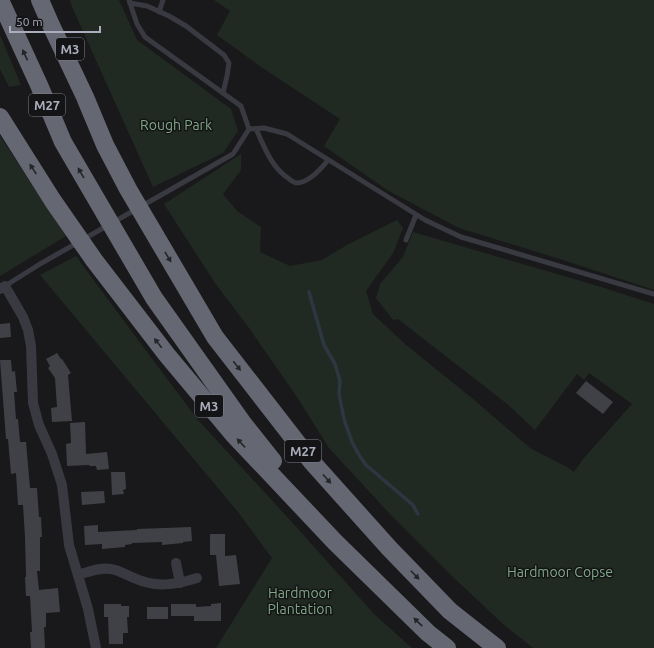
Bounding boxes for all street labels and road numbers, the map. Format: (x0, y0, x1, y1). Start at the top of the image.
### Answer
road number: M3 (56, 38, 84, 60)
road number: M27 (29, 94, 65, 116)
road number: M3 (195, 395, 223, 417)
road number: M27 (285, 440, 321, 462)

